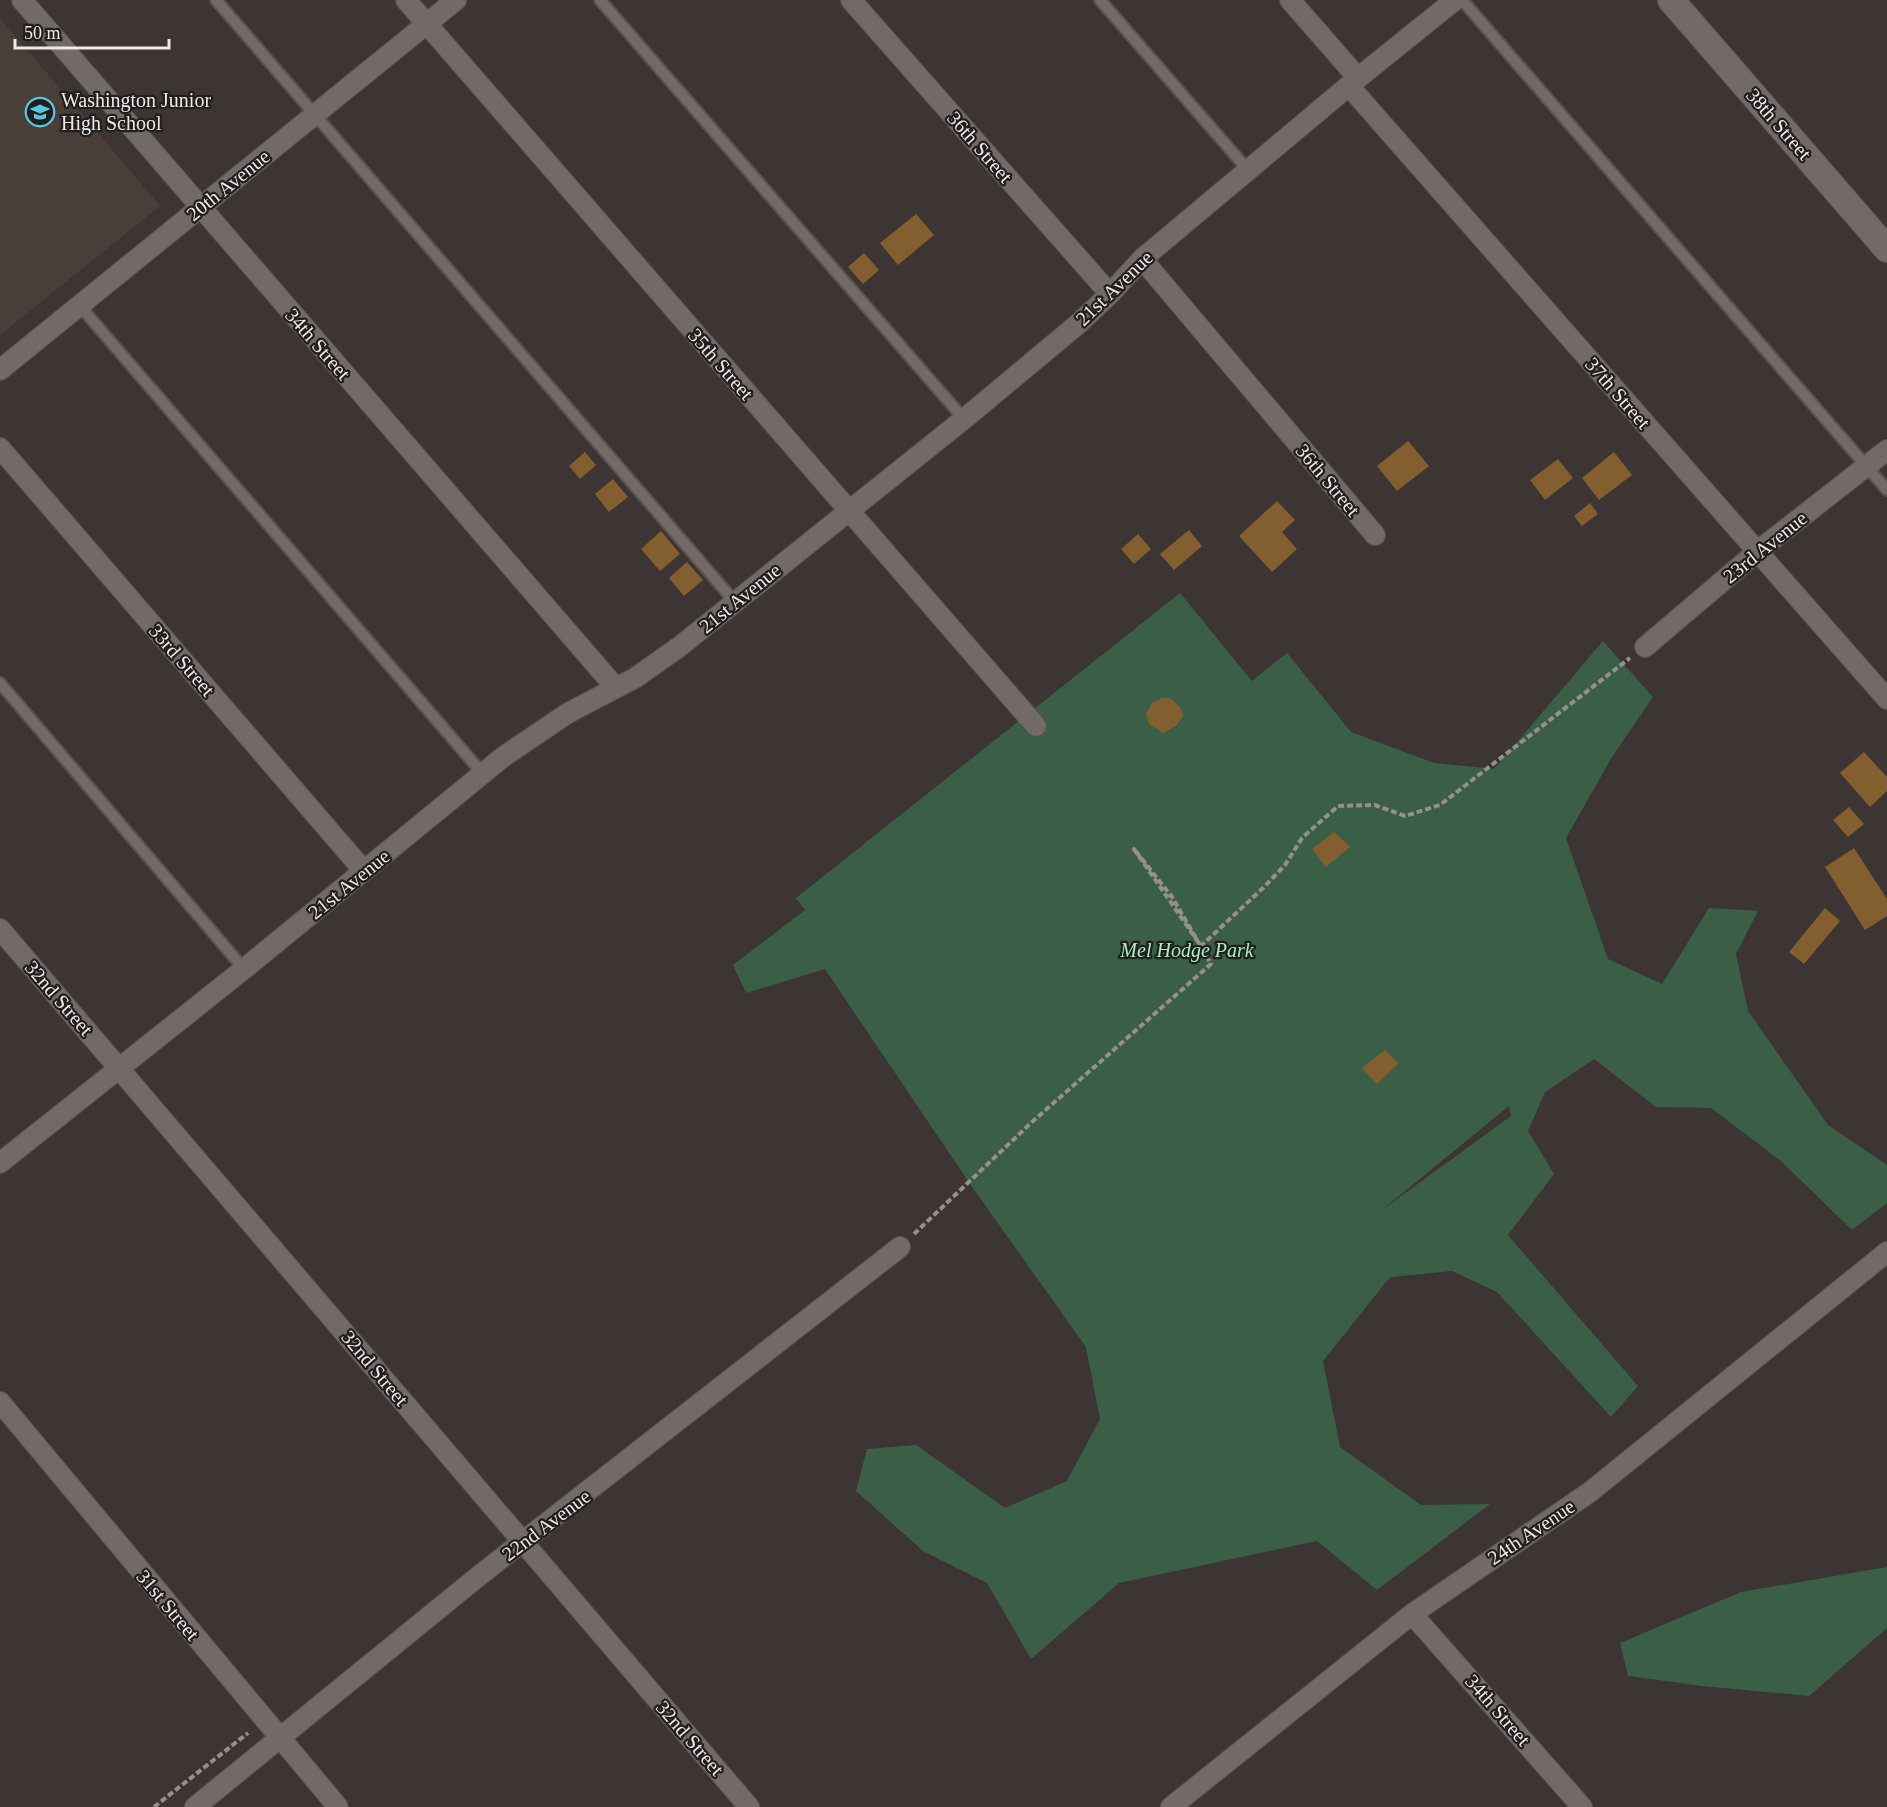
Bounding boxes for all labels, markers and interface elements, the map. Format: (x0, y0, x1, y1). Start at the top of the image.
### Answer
scale bar (15, 12, 170, 50)
text: 50 m (24, 23, 61, 43)
street label: 38th Street (1742, 84, 1816, 164)
place label: Washington Junior High School (61, 89, 211, 135)
school or university icon: Washington Junior High School (24, 96, 56, 128)
street label: 36th Street (943, 107, 1017, 187)
street label: 20th Avenue (182, 145, 274, 225)
street label: 21st Avenue (1071, 246, 1157, 330)
street label: 34th Street (281, 304, 355, 384)
street label: 35th Street (684, 324, 758, 404)
street label: 37th Street (1581, 353, 1655, 433)
street label: 36th Street (1292, 440, 1365, 521)
street label: 23rd Avenue (1719, 507, 1811, 587)
street label: 21st Avenue (695, 559, 785, 637)
street label: 33rd Street (145, 619, 220, 701)
street label: 21st Avenue (304, 845, 394, 923)
park label: Mel Hodge Park (1119, 939, 1255, 962)
street label: 32nd Street (21, 956, 98, 1040)
street label: 32nd Street (337, 1326, 413, 1411)
street label: 22nd Avenue (498, 1485, 594, 1565)
street label: 24th Avenue (1483, 1495, 1579, 1569)
street label: 31st Street (132, 1565, 204, 1645)
street label: 34th Street (1461, 1670, 1535, 1750)
street label: 32nd Street (652, 1696, 729, 1780)

